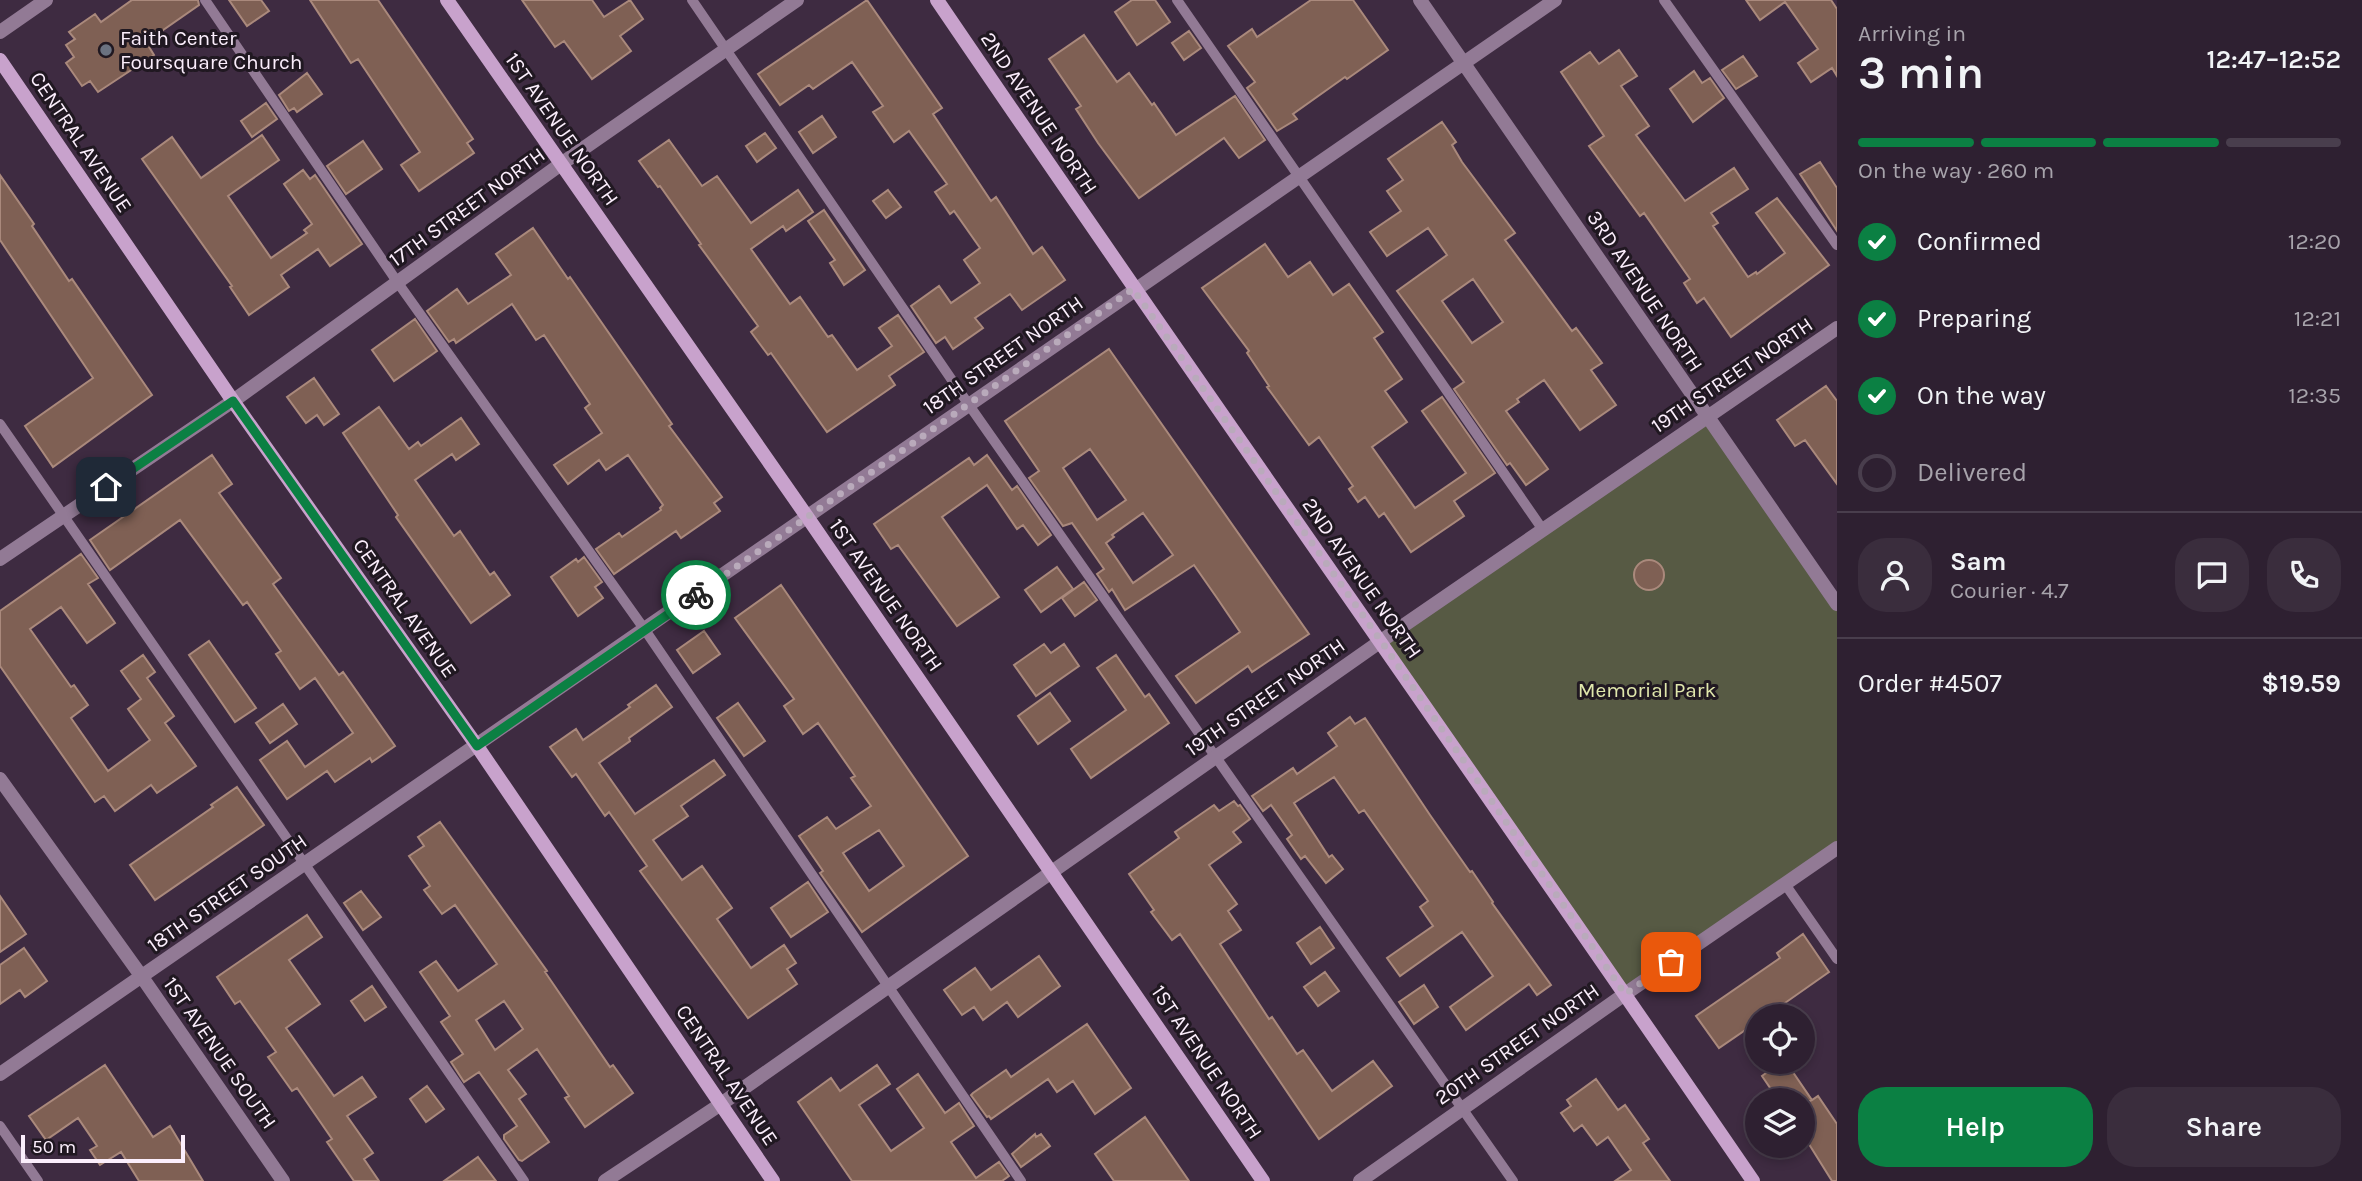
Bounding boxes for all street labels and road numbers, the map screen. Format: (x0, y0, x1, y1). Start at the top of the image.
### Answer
street label: 2ND AVENUE NORTH (976, 27, 1102, 199)
street label: 1ST AVENUE NORTH (500, 48, 624, 210)
street label: CENTRAL AVENUE (25, 67, 137, 217)
street label: 17TH STREET NORTH (384, 142, 550, 272)
street label: 3RD AVENUE NORTH (1582, 206, 1708, 376)
street label: 18TH STREET NORTH (918, 291, 1088, 419)
street label: 19TH STREET NORTH (1647, 312, 1817, 438)
street label: 2ND AVENUE NORTH (1297, 493, 1427, 663)
street label: 1ST AVENUE NORTH (824, 514, 948, 676)
street label: CENTRAL AVENUE (348, 534, 462, 682)
street label: 19TH STREET NORTH (1181, 633, 1349, 761)
street label: 18TH STREET SOUTH (143, 829, 311, 957)
street label: 1ST AVENUE SOUTH (159, 973, 281, 1133)
street label: 20TH STREET NORTH (1430, 978, 1604, 1110)
street label: 1ST AVENUE NORTH (1147, 981, 1267, 1143)
street label: CENTRAL AVENUE (671, 1000, 783, 1150)

